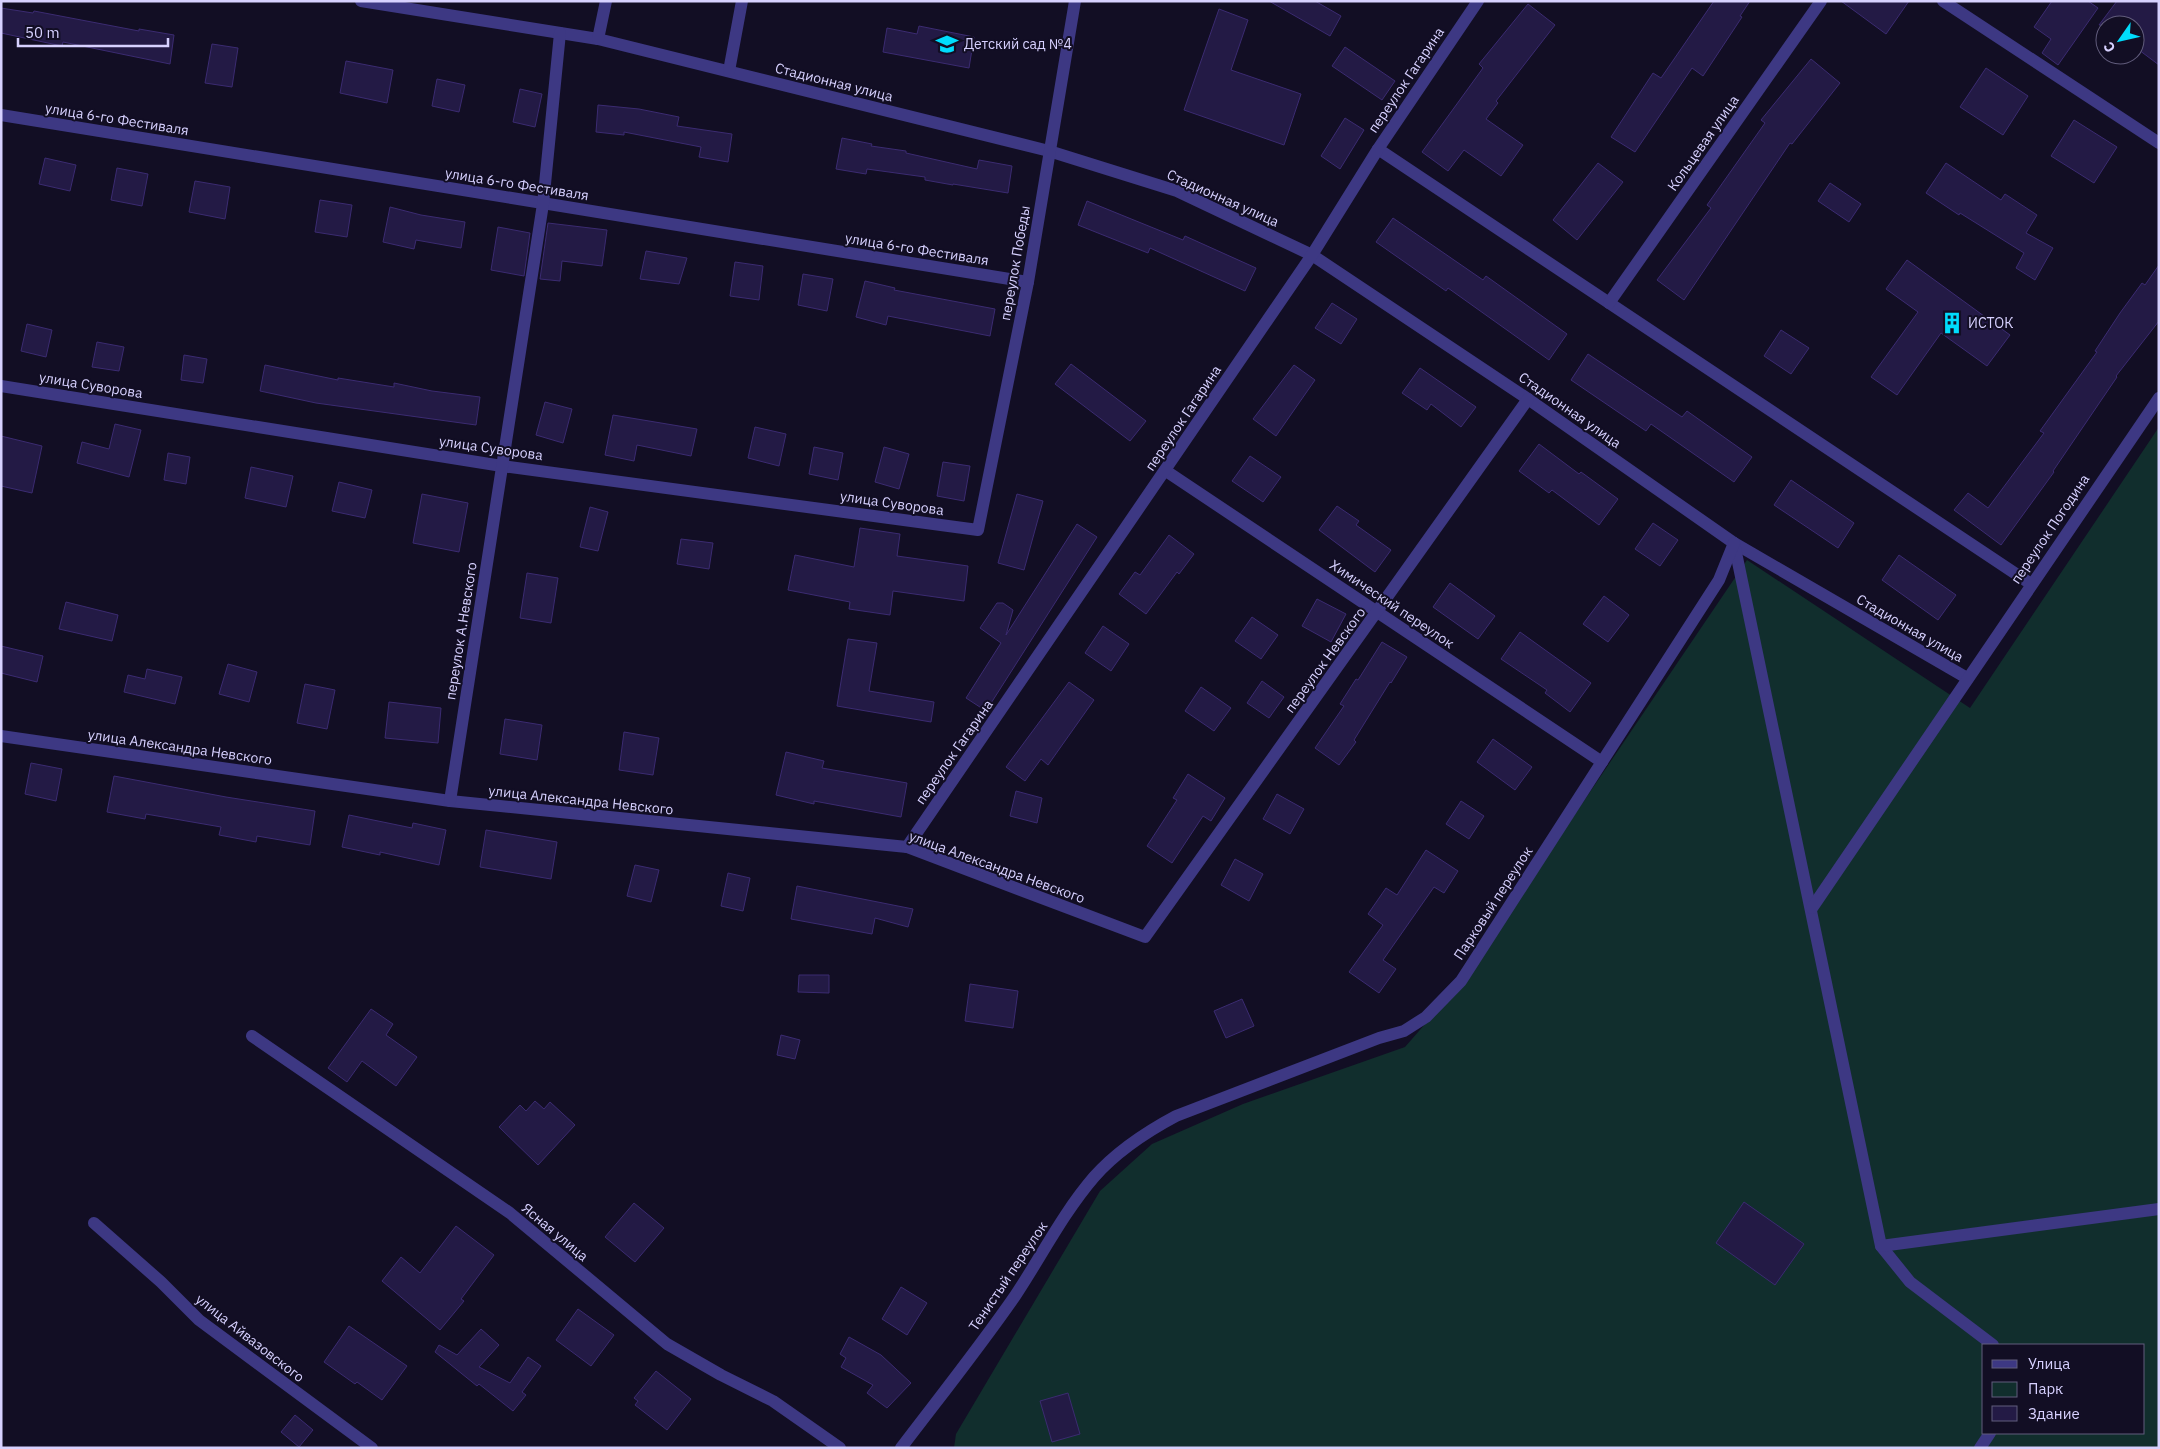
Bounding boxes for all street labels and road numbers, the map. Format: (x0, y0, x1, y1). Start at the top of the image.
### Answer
street label: переулок Гагарина (1364, 23, 1448, 136)
street label: Стадионная улица (773, 59, 895, 105)
street label: Кольцевая улица (1663, 91, 1743, 194)
street label: улица 6-го Фестиваля (44, 99, 190, 139)
street label: улица 6-го Фестиваля (444, 164, 590, 204)
street label: Стадионная улица (1164, 165, 1282, 231)
street label: переулок Победы (996, 204, 1034, 322)
street label: улица 6-го Фестиваля (844, 229, 990, 269)
street label: переулок Гагарина (1141, 361, 1225, 474)
street label: улица Суворова (38, 368, 145, 402)
street label: Стадионная улица (1515, 368, 1625, 452)
street label: улица Суворова (438, 432, 545, 464)
street label: переулок Погодина (2007, 470, 2094, 587)
street label: улица Суворова (839, 487, 946, 519)
street label: Химический переулок (1326, 556, 1458, 652)
street label: переулок А.Невского (441, 561, 481, 701)
street label: Стадионная улица (1853, 590, 1967, 666)
street label: переулок Невского (1281, 603, 1370, 716)
street label: переулок Гагарина (911, 696, 997, 808)
street label: улица Александра Невского (87, 725, 273, 769)
street label: улица Александра Невского (488, 781, 674, 819)
street label: улица Александра Невского (907, 827, 1087, 907)
street label: Парковый переулок (1450, 843, 1537, 963)
street label: Ясная улица (518, 1199, 592, 1265)
street label: Тенистый переулок (965, 1218, 1051, 1334)
street label: улица Айвазовского (192, 1290, 308, 1386)

